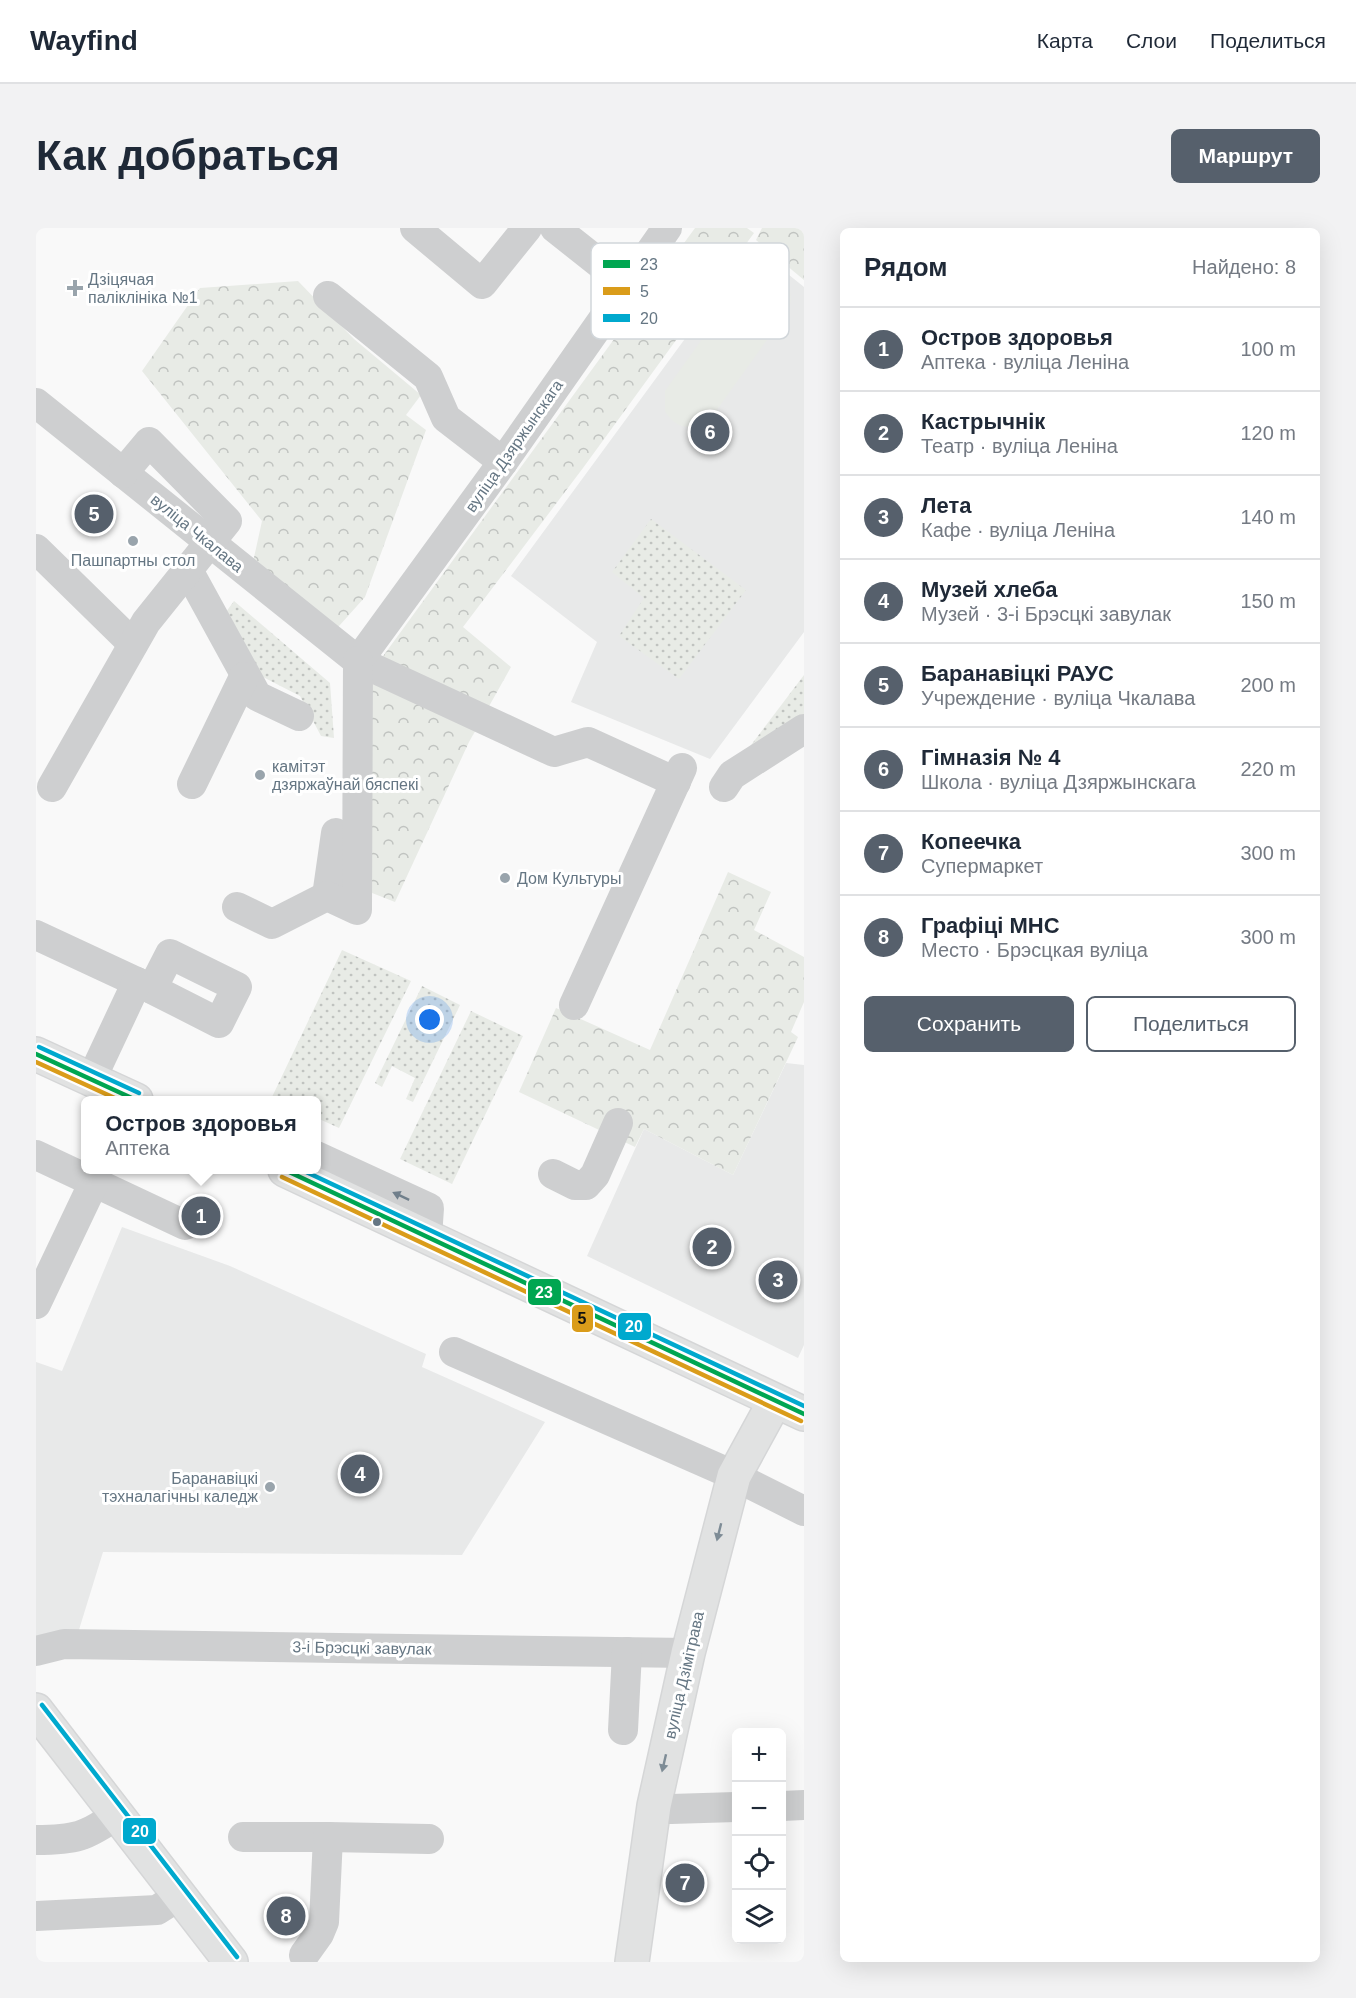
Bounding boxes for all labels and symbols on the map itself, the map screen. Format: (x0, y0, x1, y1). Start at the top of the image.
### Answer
legend (591, 243, 789, 339)
text: 23 (640, 256, 658, 273)
place label: Дзіцячая паліклініка №1 (88, 271, 198, 306)
marker: Дзіцячая паліклініка №1 (66, 279, 84, 297)
text: 5 (640, 283, 649, 300)
text: 20 (640, 310, 658, 327)
street label: вуліца Дзяржынскага (462, 377, 566, 515)
pin: 6 (690, 410, 730, 454)
street label: вуліца Чкалава (148, 491, 247, 575)
pin: 5 (74, 492, 114, 536)
marker: Пашпартны стол (126, 534, 140, 548)
place label: Пашпартны стол (71, 552, 195, 569)
place label: камітэт дзяржаўнай бяспекі (272, 758, 419, 793)
marker: камітэт дзяржаўнай бяспекі (253, 768, 267, 782)
place label: Дом Культуры (517, 870, 621, 887)
marker: Дом Культуры (498, 871, 512, 885)
your location (415, 1005, 444, 1034)
one-way arrow (393, 1191, 410, 1200)
pin: 1 (182, 1194, 220, 1238)
unlabelled marker (371, 1216, 383, 1228)
pin: 2 (692, 1224, 732, 1270)
pin: 3 (758, 1258, 798, 1302)
line badge: 23 (527, 1278, 562, 1306)
text: 23 (535, 1284, 553, 1301)
line badge: 5 (571, 1304, 594, 1333)
text: 5 (578, 1310, 587, 1327)
line badge: 20 (617, 1312, 652, 1341)
text: 20 (625, 1318, 643, 1335)
pin: 4 (340, 1452, 380, 1496)
place label: Баранавіцкі тэхналагічны каледж (102, 1470, 258, 1505)
marker: Баранавіцкі тэхналагічны каледж (263, 1480, 277, 1494)
one-way arrow (714, 1523, 724, 1541)
street label: вуліца Дзімітрава (661, 1609, 707, 1740)
street label: 3-і Брэсцкі завулак (292, 1638, 433, 1658)
one-way arrow (659, 1753, 668, 1772)
line badge: 20 (122, 1817, 157, 1845)
text: 20 (131, 1823, 149, 1840)
pin: 7 (666, 1860, 704, 1906)
pin: 8 (266, 1894, 306, 1938)

